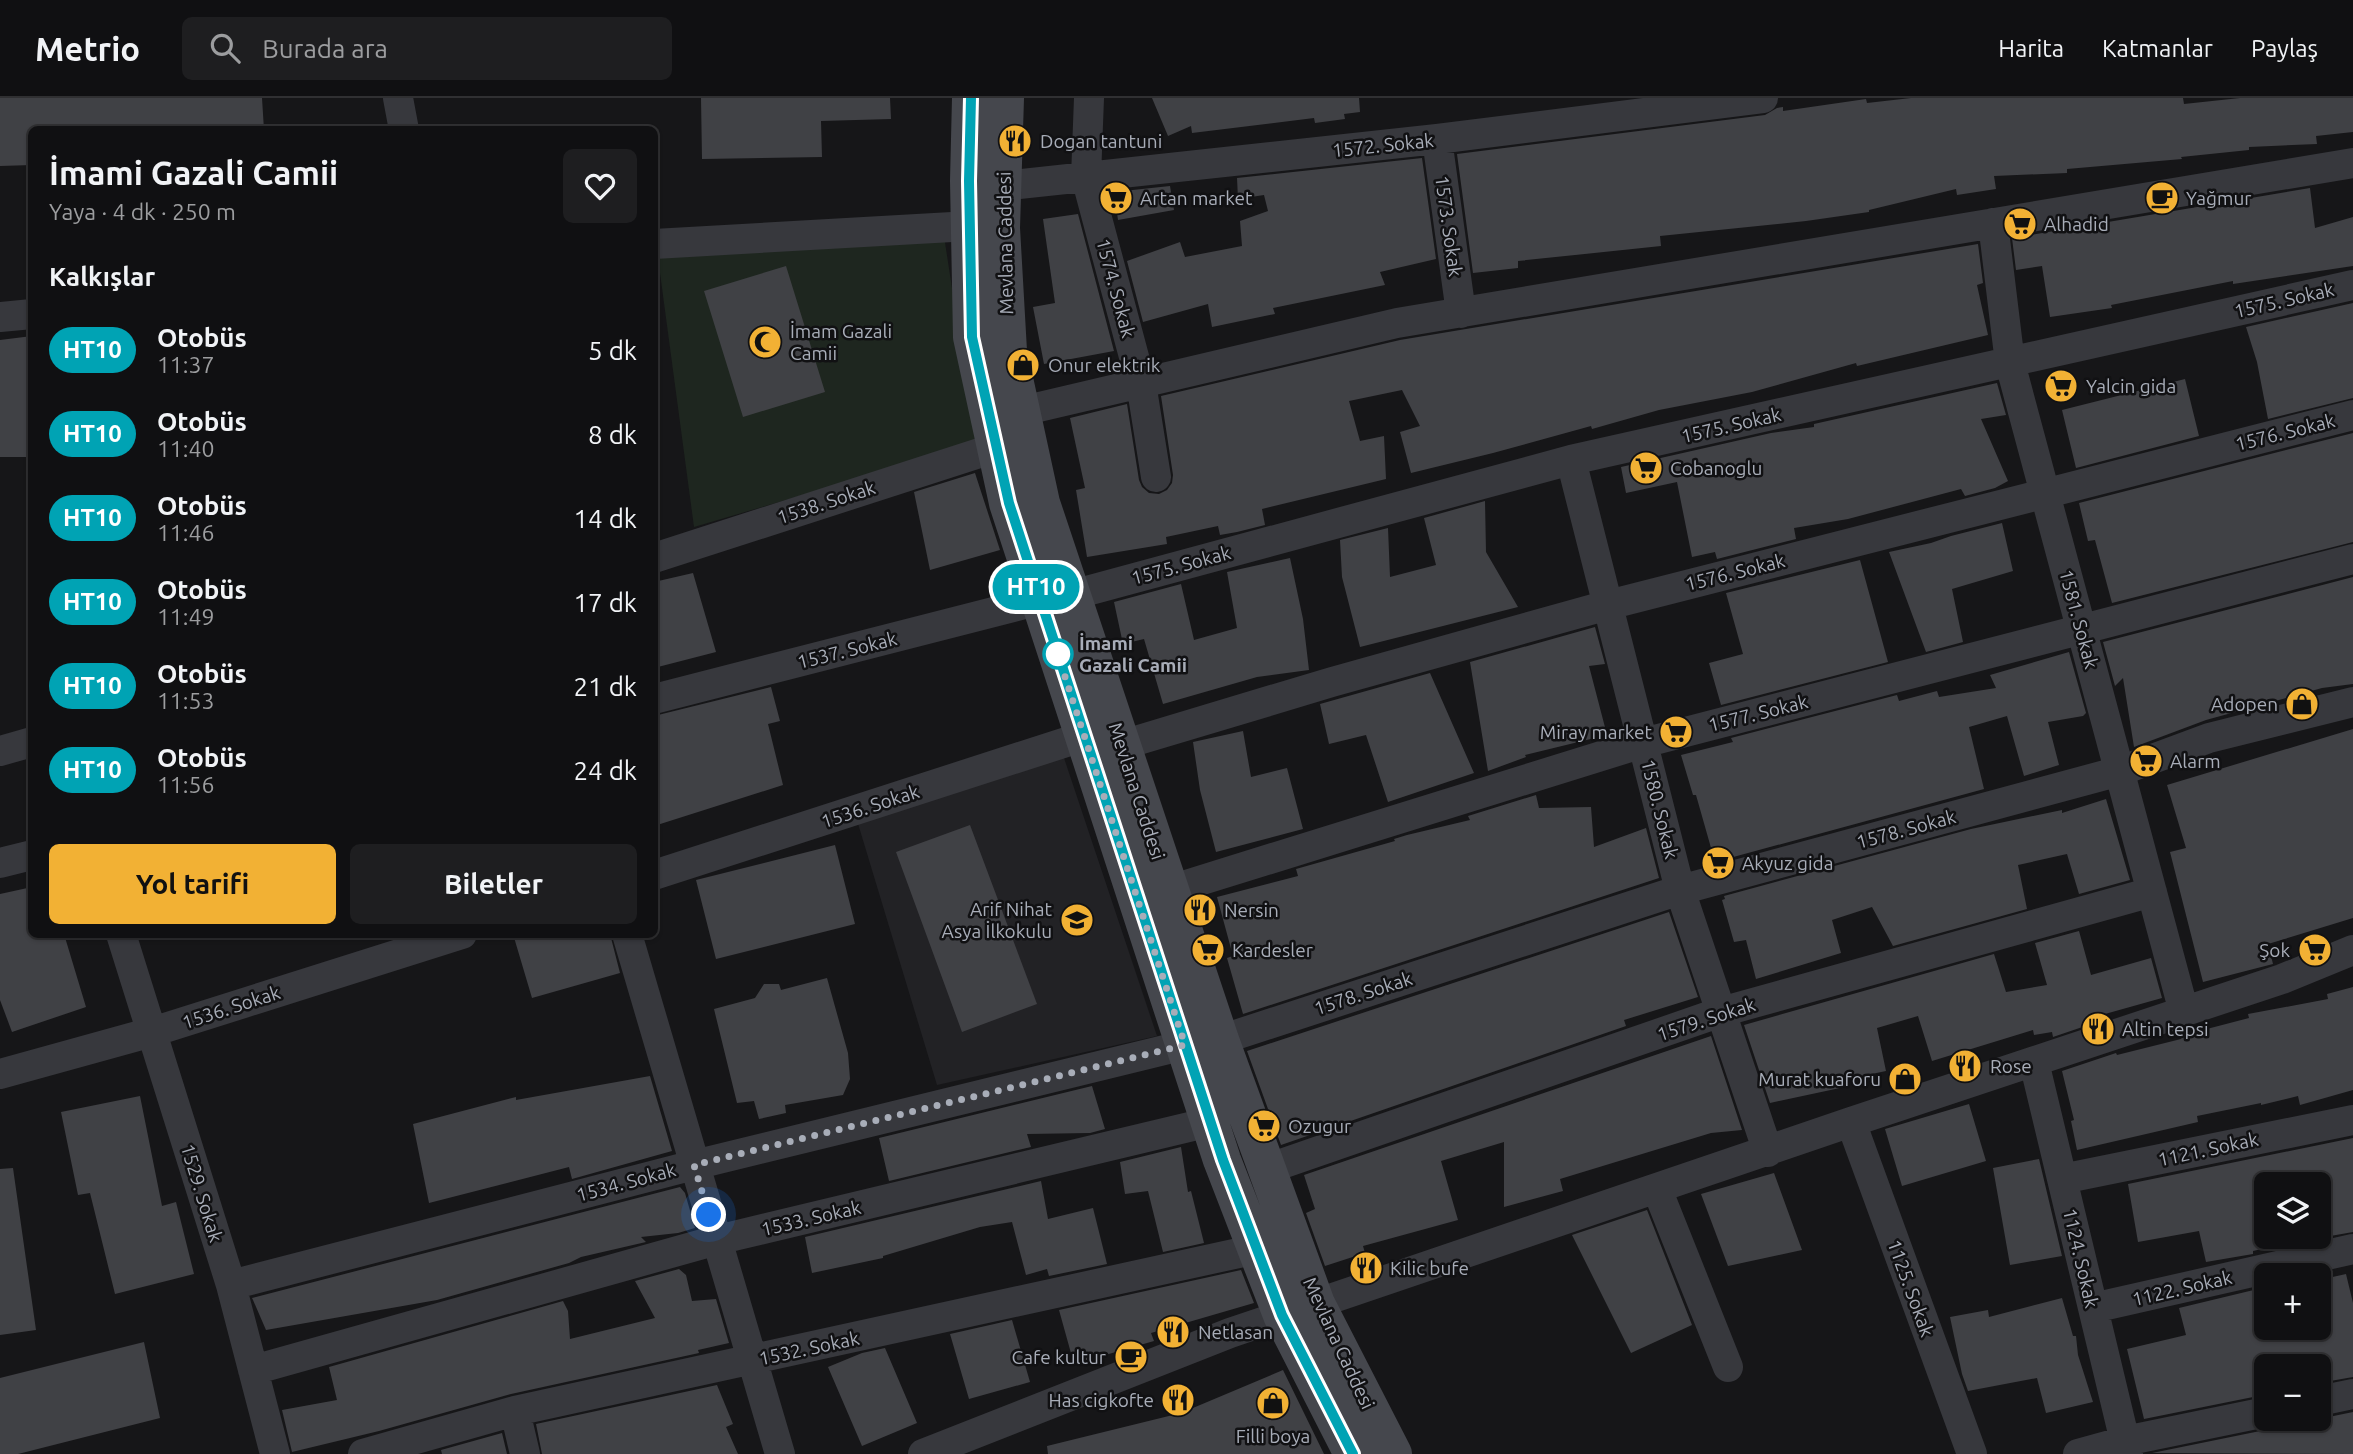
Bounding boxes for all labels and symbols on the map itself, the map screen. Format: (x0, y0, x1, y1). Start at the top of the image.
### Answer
restaurant icon: Dogan tantuni (996, 122, 1034, 160)
street label: 1572. Sokak (1331, 129, 1435, 161)
place label: Dogan tantuni (1040, 130, 1162, 152)
street label: Mevlana Caddesi (993, 171, 1017, 315)
street label: 1573. Sokak (1431, 174, 1467, 278)
supermarket icon: Artan market (1097, 179, 1135, 217)
cafe icon: Yağmur (2143, 179, 2181, 217)
place label: Artan market (1140, 187, 1253, 209)
place label: Yağmur (2186, 187, 2251, 209)
supermarket icon: Alhadid (2001, 205, 2039, 243)
place label: Alhadid (2044, 213, 2109, 235)
street label: 1574. Sokak (1092, 236, 1140, 340)
street label: 1575. Sokak (2232, 278, 2337, 322)
place label: İmam Gazali Camii (790, 320, 892, 364)
mosque icon: İmam Gazali Camii (746, 323, 784, 361)
shop icon: Onur elektrik (1004, 346, 1042, 384)
place label: Onur elektrik (1048, 354, 1161, 376)
supermarket icon: Yalcin gida (2042, 367, 2080, 405)
place label: Yalcin gida (2086, 375, 2176, 397)
street label: 1575. Sokak (1679, 403, 1784, 447)
street label: 1576. Sokak (2233, 409, 2337, 455)
supermarket icon: Cobanoglu (1627, 449, 1665, 487)
place label: Cobanoglu (1670, 457, 1762, 479)
street label: 1538. Sokak (774, 476, 878, 528)
street label: 1575. Sokak (1129, 541, 1233, 589)
street label: 1576. Sokak (1683, 549, 1787, 595)
line badge: HT10 (987, 564, 1085, 610)
street label: 1581. Sokak (2055, 567, 2103, 671)
street label: 1537. Sokak (795, 627, 899, 673)
place label: İmami Gazali Camii (1079, 632, 1187, 676)
marker: İmami Gazali Camii (1043, 639, 1073, 669)
shop icon: Adopen (2283, 685, 2321, 723)
street label: 1577. Sokak (1706, 690, 1810, 736)
place label: Adopen (2211, 693, 2278, 715)
supermarket icon: Miray market (1657, 713, 1695, 751)
street label: Mevlana Caddesi (1104, 720, 1170, 862)
place label: Miray market (1540, 721, 1653, 743)
supermarket icon: Alarm (2127, 742, 2165, 780)
place label: Alarm (2170, 750, 2221, 772)
street label: 1580. Sokak (1637, 757, 1683, 861)
street label: 1536. Sokak (818, 780, 922, 832)
street label: 1578. Sokak (1854, 805, 1958, 853)
supermarket icon: Akyuz gida (1699, 844, 1737, 882)
place label: Akyuz gida (1742, 852, 1834, 874)
restaurant icon: Nersin (1181, 891, 1219, 929)
place label: Arif Nihat Asya İlkokulu (941, 898, 1053, 942)
place label: Nersin (1224, 899, 1279, 921)
school or university icon: Arif Nihat Asya İlkokulu (1058, 901, 1096, 939)
supermarket icon: Kardesler (1189, 931, 1227, 969)
supermarket icon: Şok (2296, 931, 2334, 969)
place label: Kardesler (1232, 939, 1313, 961)
place label: Şok (2259, 939, 2290, 961)
street label: 1578. Sokak (1311, 967, 1415, 1019)
street label: 1536. Sokak (179, 981, 283, 1033)
street label: 1579. Sokak (1654, 993, 1758, 1045)
restaurant icon: Altin tepsi (2079, 1010, 2117, 1048)
place label: Altin tepsi (2122, 1018, 2209, 1040)
restaurant icon: Rose (1946, 1047, 1984, 1085)
place label: Rose (1990, 1055, 2032, 1077)
shop icon: Murat kuaforu (1886, 1060, 1924, 1098)
place label: Murat kuaforu (1758, 1068, 1881, 1090)
supermarket icon: Ozugur (1245, 1107, 1283, 1145)
place label: Ozugur (1288, 1115, 1351, 1137)
street label: 1121. Sokak (2156, 1128, 2261, 1170)
street label: 1529. Sokak (177, 1141, 228, 1245)
street label: 1534. Sokak (574, 1158, 678, 1206)
street label: 1533. Sokak (759, 1196, 864, 1240)
your location (691, 1197, 726, 1232)
street label: 1124. Sokak (2059, 1206, 2103, 1311)
street label: 1125. Sokak (1883, 1236, 1939, 1340)
restaurant icon: Kilic bufe (1347, 1249, 1385, 1287)
place label: Kilic bufe (1390, 1257, 1469, 1279)
street label: 1122. Sokak (2130, 1266, 2235, 1310)
street label: Mevlana Caddesi (1299, 1274, 1379, 1412)
restaurant icon: Netlasan (1154, 1313, 1192, 1351)
place label: Netlasan (1198, 1321, 1273, 1343)
street label: 1532. Sokak (757, 1327, 862, 1369)
cafe icon: Cafe kultur (1112, 1338, 1150, 1376)
place label: Cafe kultur (1012, 1346, 1106, 1368)
restaurant icon: Has cigkofte (1159, 1381, 1197, 1419)
shop icon: Filli boya (1254, 1384, 1292, 1422)
place label: Has cigkofte (1049, 1389, 1154, 1411)
place label: Filli boya (1236, 1425, 1310, 1447)

